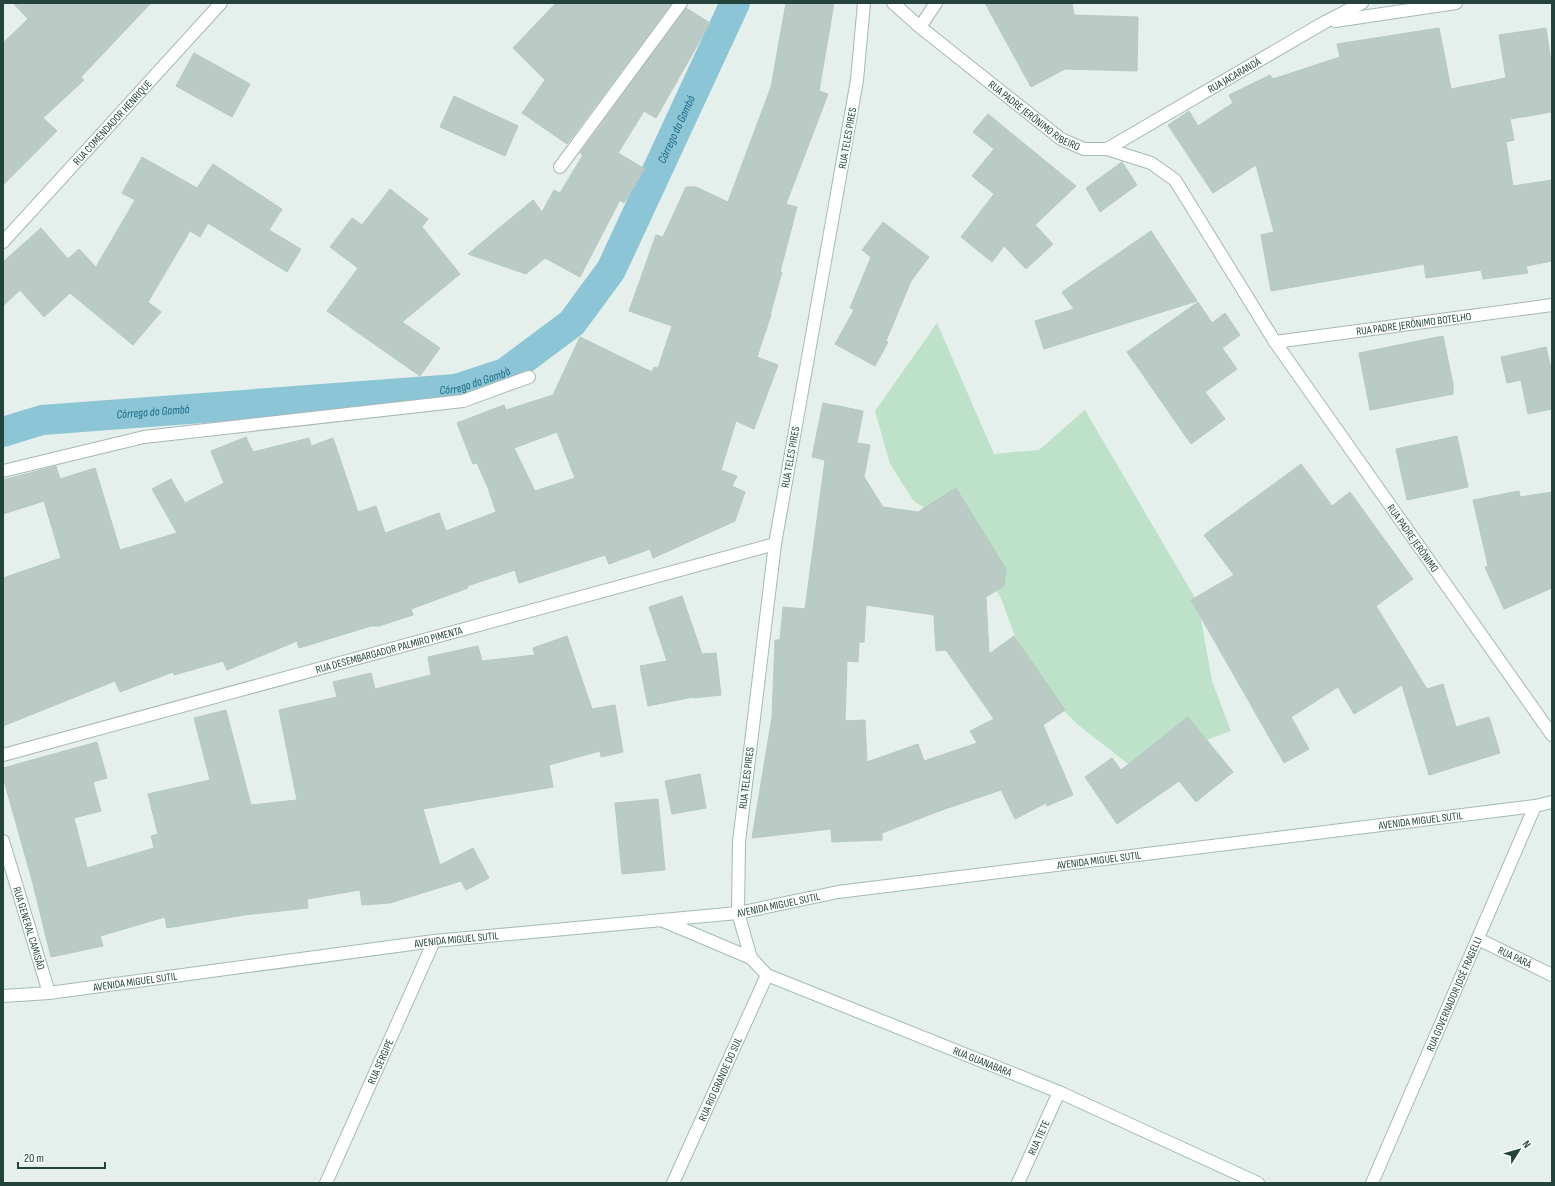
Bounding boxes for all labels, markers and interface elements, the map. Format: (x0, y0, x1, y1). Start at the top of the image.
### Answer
street label: RUA JACARANDÁ (1205, 55, 1263, 96)
street label: RUA COMENDADOR HENRIQUE (70, 77, 155, 168)
street label: RUA PADRE JERÔNIMO RIBEIRO (986, 78, 1082, 154)
water label: Córrego do Gambá (655, 93, 699, 166)
street label: RUA TELES PIRES (836, 106, 859, 170)
street label: RUA PADRE JERÔNIMO BOTELHO (1356, 310, 1472, 338)
water label: Córrego do Gambá (439, 364, 514, 398)
water label: Córrego do Gambá (116, 402, 190, 422)
street label: RUA TELES PIRES (779, 425, 802, 489)
street label: RUA PADRE JERÔNIMO (1384, 502, 1441, 575)
street label: RUA DESEMBARGADOR PALMIRO PIMENTA (314, 624, 464, 676)
street label: RUA TELES PIRES (736, 746, 757, 810)
street label: AVENIDA MIGUEL SUTIL (1377, 809, 1463, 832)
street label: AVENIDA MIGUEL SUTIL (1055, 849, 1142, 872)
street label: RUA GENERAL CAMISÃO (10, 885, 48, 971)
street label: AVENIDA MIGUEL SUTIL (735, 890, 821, 920)
street label: AVENIDA MIGUEL SUTIL (413, 929, 499, 951)
street label: RUA GOVERNADOR JOSÉ FRAGELLI (1424, 935, 1485, 1053)
street label: RUA PARÁ (1496, 944, 1534, 971)
street label: AVENIDA MIGUEL SUTIL (91, 970, 178, 994)
street label: RUA RIO GRANDE DO SUL (696, 1035, 745, 1123)
street label: RUA SERGIPE (365, 1037, 396, 1086)
street label: RUA GUANABARA (951, 1044, 1014, 1079)
street label: RUA TIETE (1025, 1118, 1053, 1157)
north arrow (1499, 1130, 1539, 1170)
text: N (1520, 1138, 1534, 1151)
scale bar (18, 1144, 105, 1170)
text: 20 m (24, 1151, 44, 1166)

